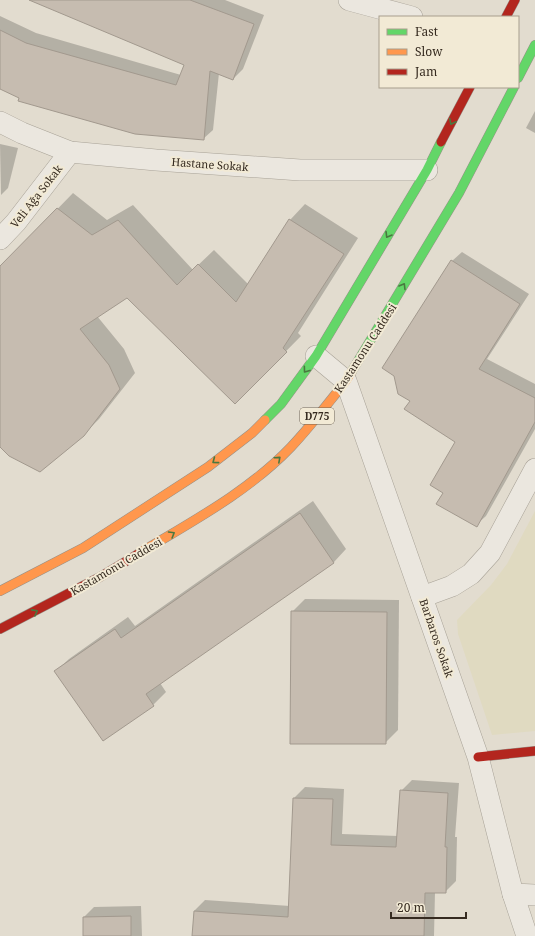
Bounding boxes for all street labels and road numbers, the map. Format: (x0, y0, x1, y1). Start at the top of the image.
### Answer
street label: Hastane Sokak (171, 154, 250, 174)
street label: Veli Ağa Sokak (7, 161, 66, 231)
street label: Kastamonu Caddesi (331, 300, 400, 395)
road number: D775 (300, 408, 334, 424)
street label: Kastamonu Caddesi (67, 533, 165, 598)
street label: Barbaros Sokak (417, 597, 458, 680)

